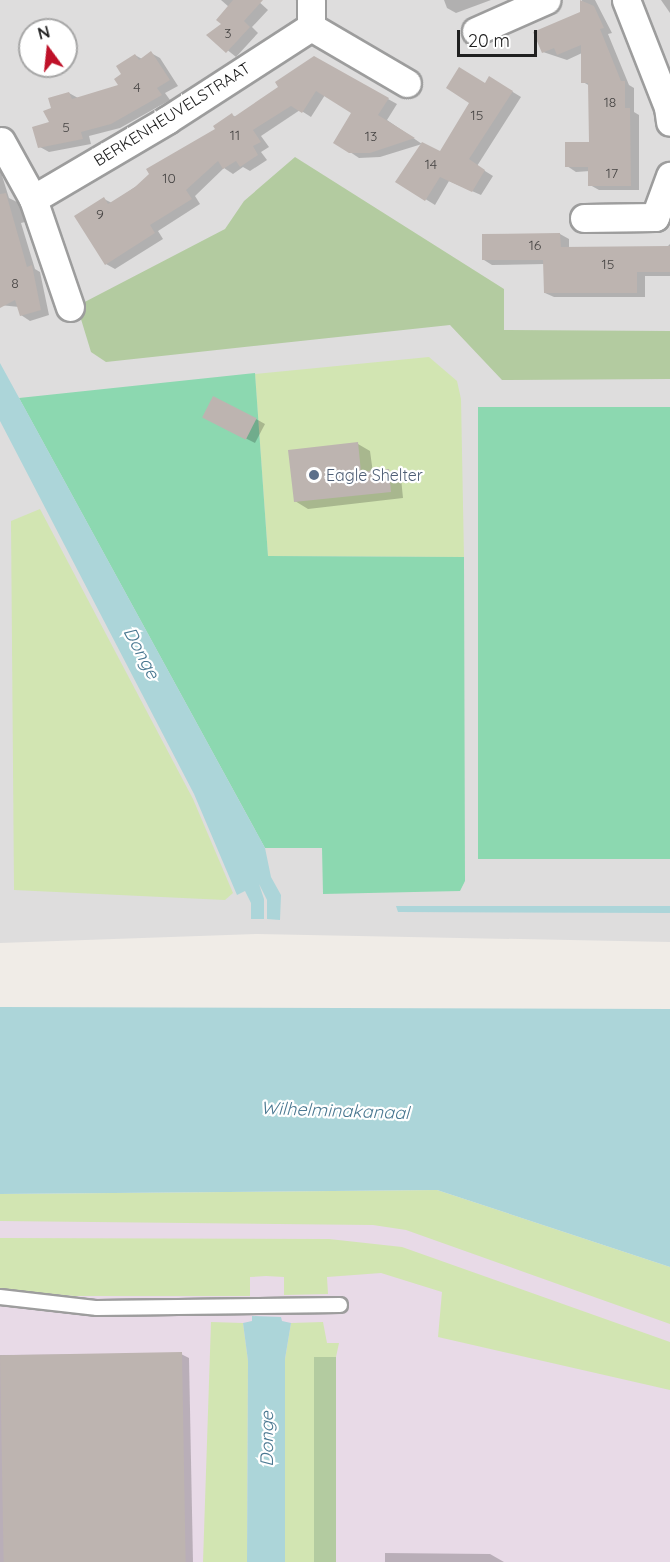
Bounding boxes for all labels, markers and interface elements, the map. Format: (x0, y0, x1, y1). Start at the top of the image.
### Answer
north arrow (18, 18, 78, 78)
scale bar (460, 18, 540, 56)
text: N (36, 21, 52, 44)
house number: 3 (224, 25, 232, 41)
text: 20 m (468, 29, 510, 52)
street label: BERKENHEUVELSTRAAT (90, 58, 254, 170)
house number: 4 (133, 79, 141, 95)
house number: 18 (604, 94, 616, 110)
house number: 15 (471, 107, 483, 123)
house number: 5 (62, 119, 70, 135)
house number: 11 (230, 127, 240, 143)
house number: 13 (365, 128, 377, 144)
house number: 14 (425, 156, 437, 172)
house number: 17 (606, 165, 618, 181)
house number: 10 (162, 170, 176, 186)
house number: 9 (96, 206, 104, 222)
house number: 16 (529, 237, 541, 253)
house number: 15 (602, 256, 614, 272)
house number: 8 (11, 275, 19, 291)
place label: Eagle Shelter (326, 465, 423, 485)
marker: Eagle Shelter (307, 468, 321, 482)
water label: Donge (118, 623, 164, 683)
water label: Wilhelminakanaal (260, 1098, 410, 1124)
water label: Donge (256, 1411, 278, 1467)

